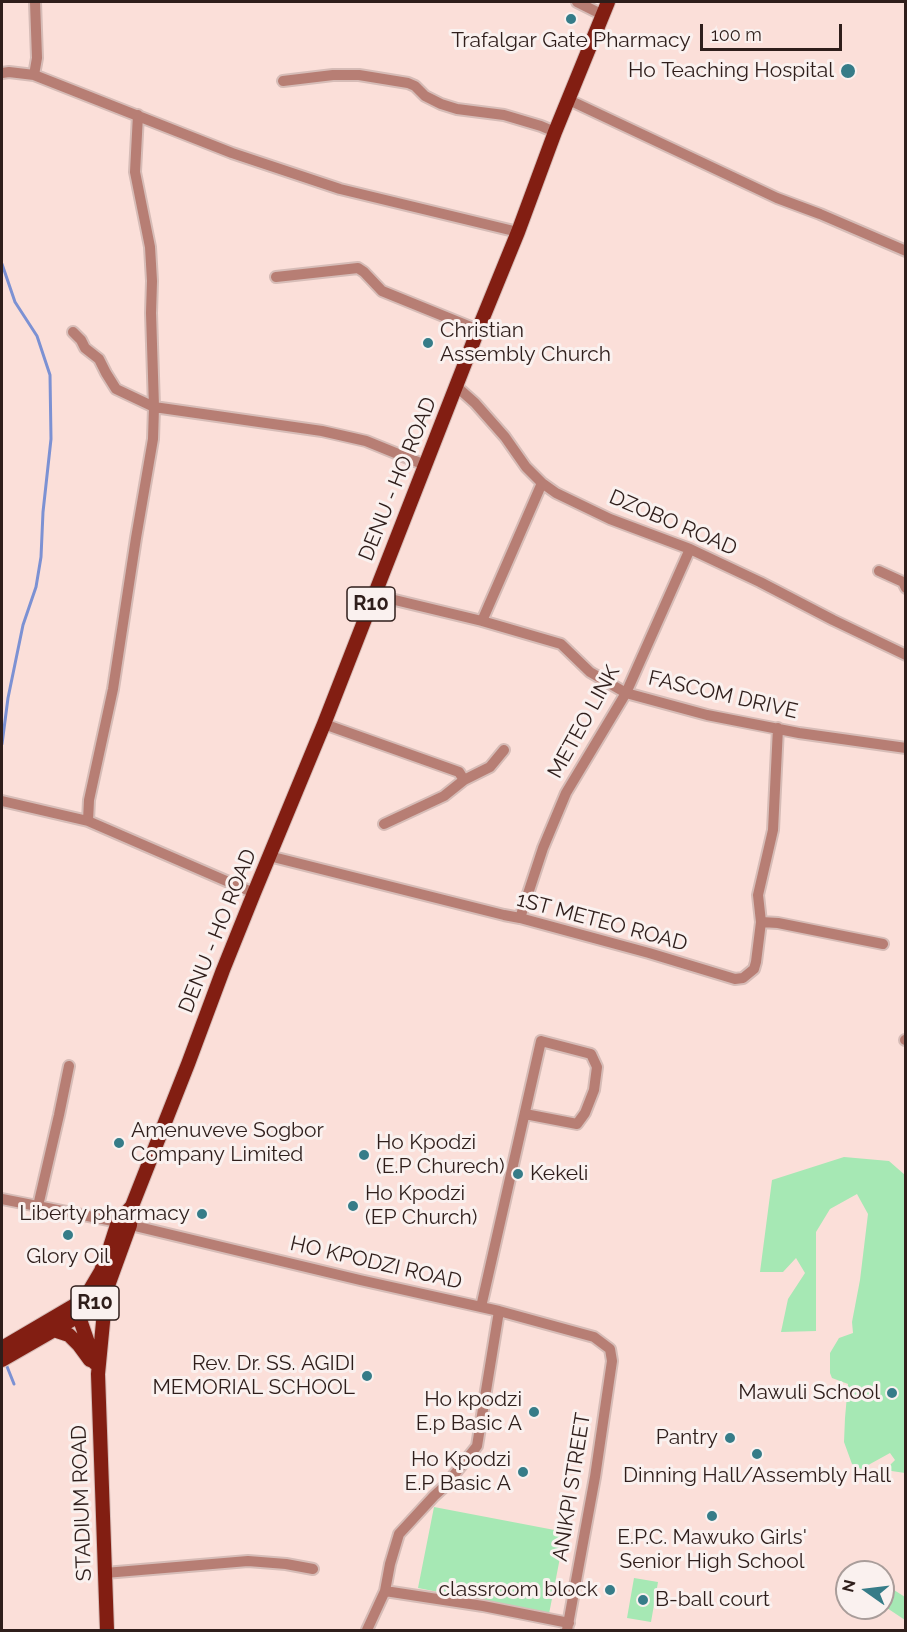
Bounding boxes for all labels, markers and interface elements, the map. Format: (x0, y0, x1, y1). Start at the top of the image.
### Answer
marker: Trafalgar Gate Pharmacy (564, 12, 578, 26)
scale bar (703, 12, 846, 50)
text: 100 m (711, 24, 762, 45)
place label: Trafalgar Gate Pharmacy (451, 28, 691, 54)
place label: Ho Teaching Hospital (628, 58, 834, 84)
marker: Ho Teaching Hospital (839, 62, 857, 80)
place label: Christian Assembly Church (440, 318, 611, 368)
marker: Christian Assembly Church (421, 336, 435, 350)
street label: DENU - HO ROAD (354, 394, 442, 564)
street label: DZOBO ROAD (605, 485, 741, 561)
road number: R10 (347, 587, 395, 621)
street label: METEO LINK (543, 661, 625, 783)
street label: FASCOM DRIVE (646, 666, 800, 724)
street label: DENU - HO ROAD (174, 846, 262, 1016)
street label: 1ST METEO ROAD (514, 887, 690, 957)
place label: Amenuveve Sogbor Company Limited (131, 1118, 324, 1168)
place label: Ho Kpodzi (E.P Churech) (376, 1130, 505, 1180)
marker: Amenuveve Sogbor Company Limited (112, 1136, 126, 1150)
marker: Ho Kpodzi (E.P Churech) (357, 1148, 371, 1162)
place label: Kekeli (530, 1161, 588, 1187)
marker: Kekeli (511, 1167, 525, 1181)
place label: Ho Kpodzi (EP Church) (365, 1181, 477, 1231)
marker: Ho Kpodzi (EP Church) (346, 1199, 360, 1213)
place label: Liberty pharmacy (19, 1201, 190, 1227)
marker: Liberty pharmacy (195, 1207, 209, 1221)
marker: Glory Oil (61, 1228, 75, 1242)
street label: HO KPODZI ROAD (288, 1231, 464, 1295)
place label: Glory Oil (26, 1244, 110, 1270)
road number: R10 (71, 1286, 119, 1320)
place label: Rev. Dr. SS. AGIDI MEMORIAL SCHOOL (152, 1351, 355, 1401)
marker: Rev. Dr. SS. AGIDI MEMORIAL SCHOOL (360, 1369, 374, 1383)
place label: Mawuli School (738, 1380, 880, 1406)
marker: Mawuli School (885, 1386, 899, 1400)
place label: Ho kpodzi E.p Basic A (416, 1387, 522, 1437)
marker: Ho kpodzi E.p Basic A (527, 1405, 541, 1419)
street label: ANIKPI STREET (548, 1411, 596, 1563)
street label: STADIUM ROAD (67, 1424, 97, 1582)
place label: Pantry (656, 1425, 718, 1451)
marker: Pantry (723, 1431, 737, 1445)
place label: Ho Kpodzi E.P Basic A (405, 1447, 511, 1497)
marker: Dinning Hall/Assembly Hall (750, 1447, 764, 1461)
place label: Dinning Hall/Assembly Hall (623, 1463, 891, 1489)
marker: Ho Kpodzi E.P Basic A (516, 1465, 530, 1479)
marker: E.P.C. Mawuko Girls' Senior High School (705, 1509, 719, 1523)
place label: E.P.C. Mawuko Girls' Senior High School (617, 1525, 807, 1575)
north arrow (835, 1560, 895, 1620)
place label: classroom block (439, 1577, 598, 1603)
text: N (838, 1578, 860, 1594)
marker: classroom block (603, 1583, 617, 1597)
place label: B-ball court (655, 1587, 770, 1613)
marker: B-ball court (636, 1593, 650, 1607)

